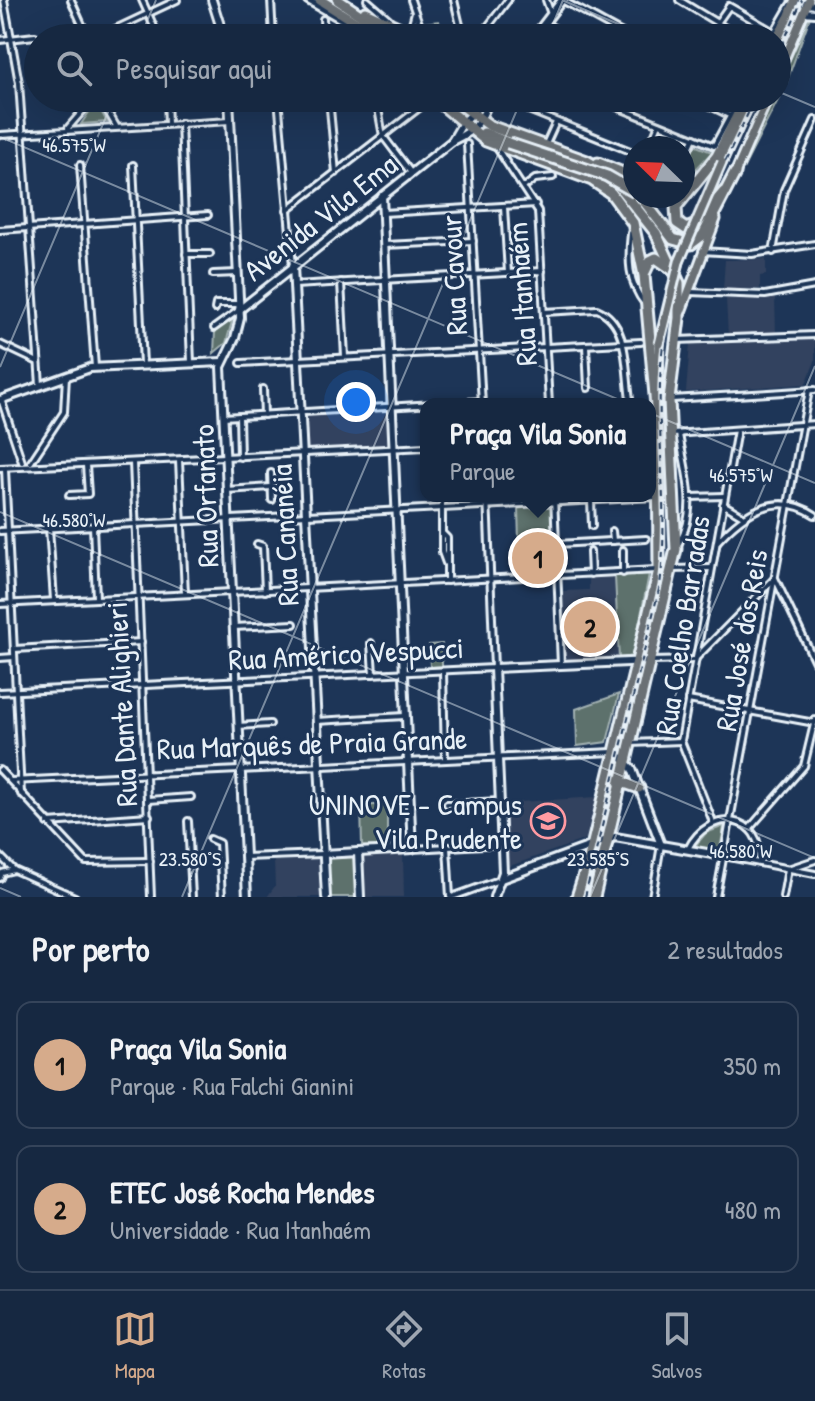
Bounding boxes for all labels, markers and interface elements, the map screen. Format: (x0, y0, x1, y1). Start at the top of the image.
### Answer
search box (24, 24, 791, 112)
icon: search (52, 46, 96, 90)
text: Pesquisar aqui (116, 48, 273, 88)
text: 46.575°W (42, 131, 106, 158)
north arrow (623, 136, 695, 208)
street label: Avenida Vila Ema (235, 144, 405, 290)
street label: Rua Cavour (430, 214, 476, 336)
street label: Rua Itanhaém (496, 221, 546, 367)
your location (336, 382, 376, 422)
popup (420, 398, 656, 502)
text: Praça Vila Sonia (450, 413, 626, 453)
street label: Rua Orfanato (183, 424, 227, 568)
text: Parque (450, 453, 515, 488)
text: 46.575°W (709, 461, 773, 488)
street label: Rua Cananéia (260, 463, 308, 607)
text: 46.580°W (43, 506, 106, 533)
street label: Rua Coelho Barradas (645, 513, 719, 737)
pin: 1 (512, 528, 564, 588)
street label: Rua José dos Reis (705, 546, 777, 734)
pin: 2 (564, 597, 616, 657)
street label: Rua Dante Alighieri (96, 600, 146, 808)
street label: Rua Américo Vespucci (227, 627, 465, 679)
street label: Rua Marquês de Praia Grande (156, 718, 468, 768)
place label: UNINOVE - Campus Vila Prudente (309, 784, 522, 858)
school or university icon: UNINOVE - Campus Vila Prudente (529, 802, 567, 840)
text: 46.580°W (710, 837, 773, 864)
text: 23.580°S (159, 845, 221, 872)
text: 23.585°S (567, 845, 629, 872)
text: Por perto (32, 926, 150, 972)
text: 2 resultados (667, 932, 783, 967)
text: Praça Vila Sonia (110, 1028, 286, 1068)
text: 1 (55, 1048, 65, 1083)
text: 350 m (723, 1048, 781, 1083)
text: Parque · Rua Falchi Gianini (110, 1068, 354, 1103)
text: ETEC José Rocha Mendes (110, 1172, 375, 1212)
text: 2 (54, 1192, 66, 1227)
text: 480 m (725, 1192, 781, 1227)
text: Universidade · Rua Itanhaém (110, 1212, 371, 1247)
tab: Mapa (113, 1307, 157, 1385)
tab: Rotas (382, 1307, 426, 1385)
tab: Salvos (652, 1307, 702, 1385)

